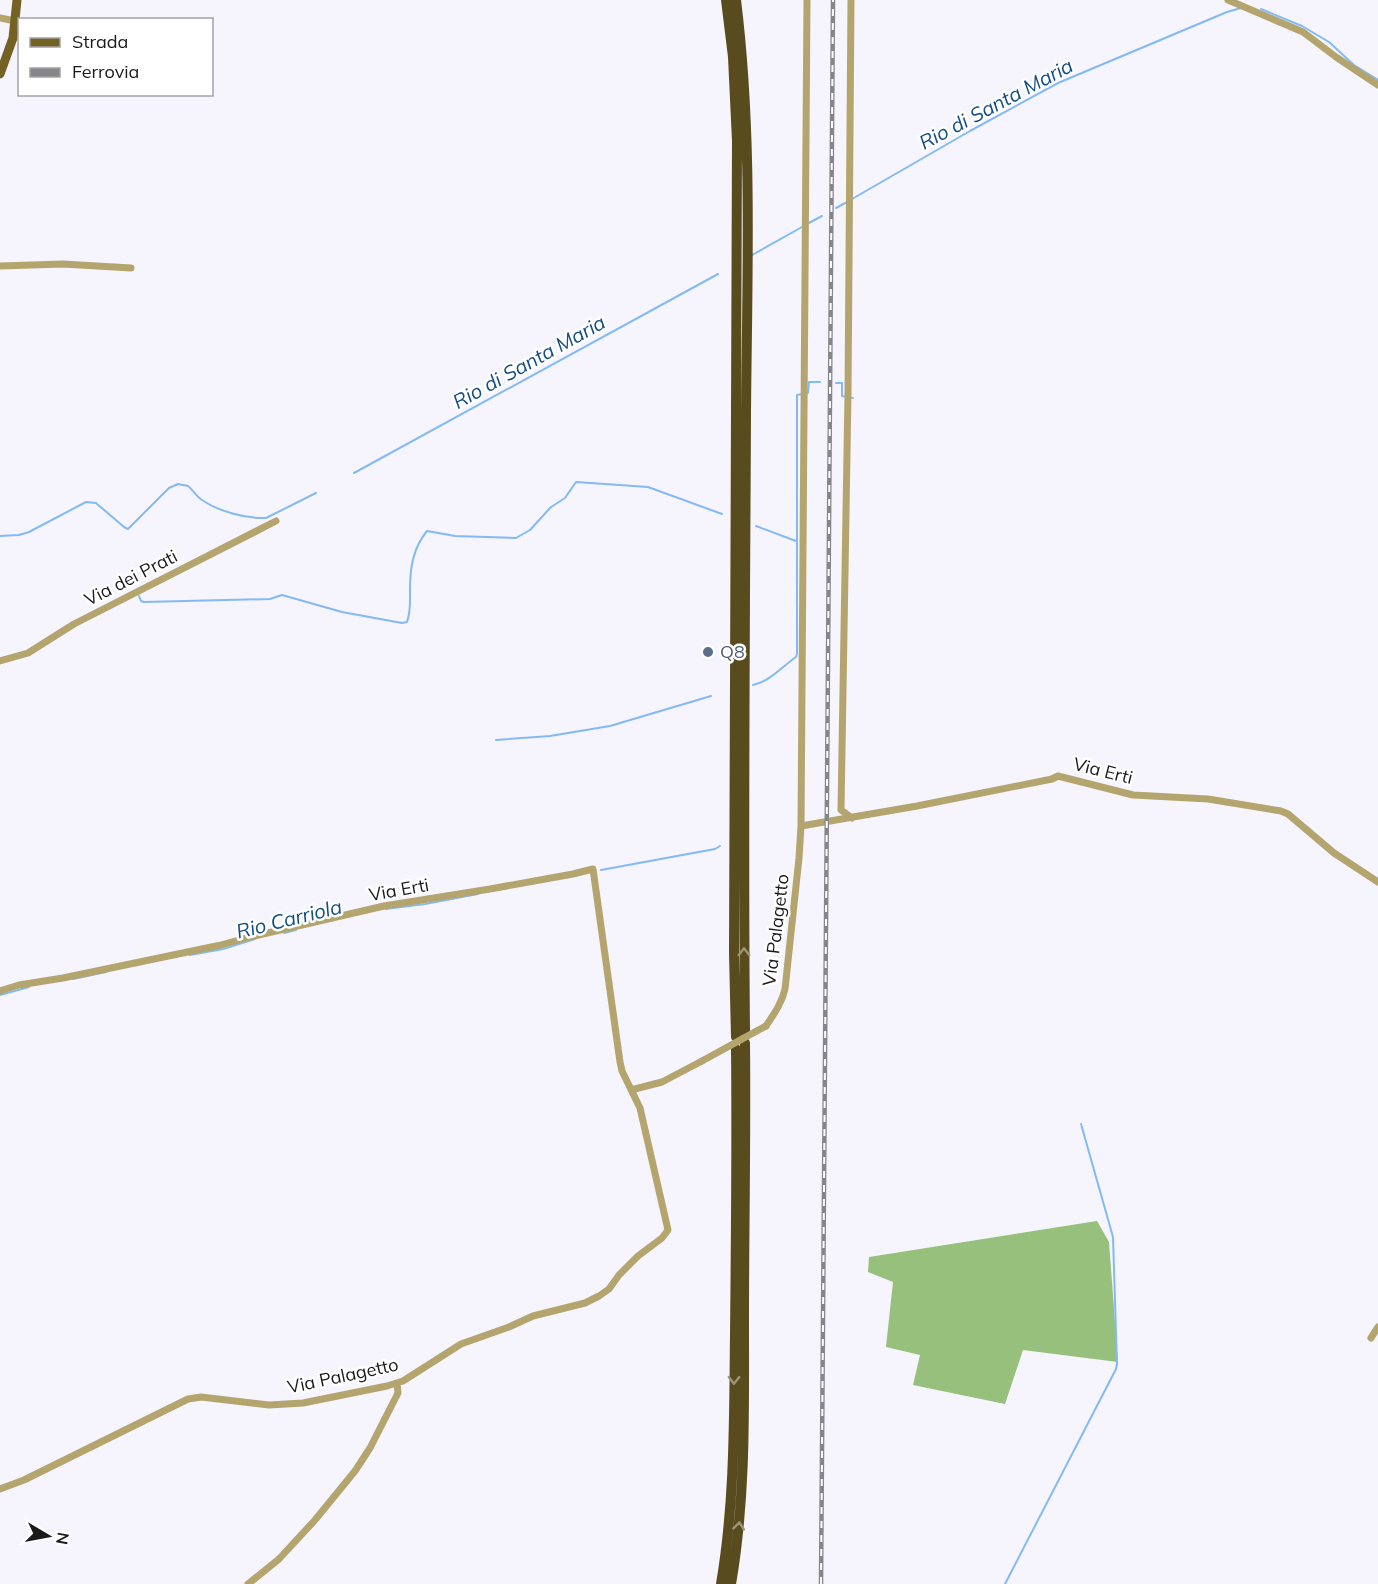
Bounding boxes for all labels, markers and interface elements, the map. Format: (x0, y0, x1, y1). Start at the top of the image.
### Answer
legend (18, 18, 213, 96)
text: Strada (72, 30, 128, 53)
water label: Rio di Santa Maria (914, 52, 1077, 155)
text: Ferrovia (72, 60, 139, 83)
water label: Rio di Santa Maria (448, 309, 610, 414)
street label: Via dei Prati (80, 544, 181, 611)
place label: Q8 (720, 640, 745, 663)
marker: Q8 (701, 645, 715, 659)
street label: Via Erti (1071, 752, 1135, 789)
street label: Via Erti (367, 873, 431, 906)
street label: Via Palagetto (757, 873, 794, 987)
water label: Rio Carriola (233, 893, 344, 944)
one-way arrow (738, 948, 750, 957)
street label: Via Palagetto (285, 1353, 400, 1398)
one-way arrow (728, 1376, 740, 1385)
north arrow (18, 1506, 78, 1566)
one-way arrow (732, 1521, 745, 1531)
text: N (52, 1531, 74, 1546)

